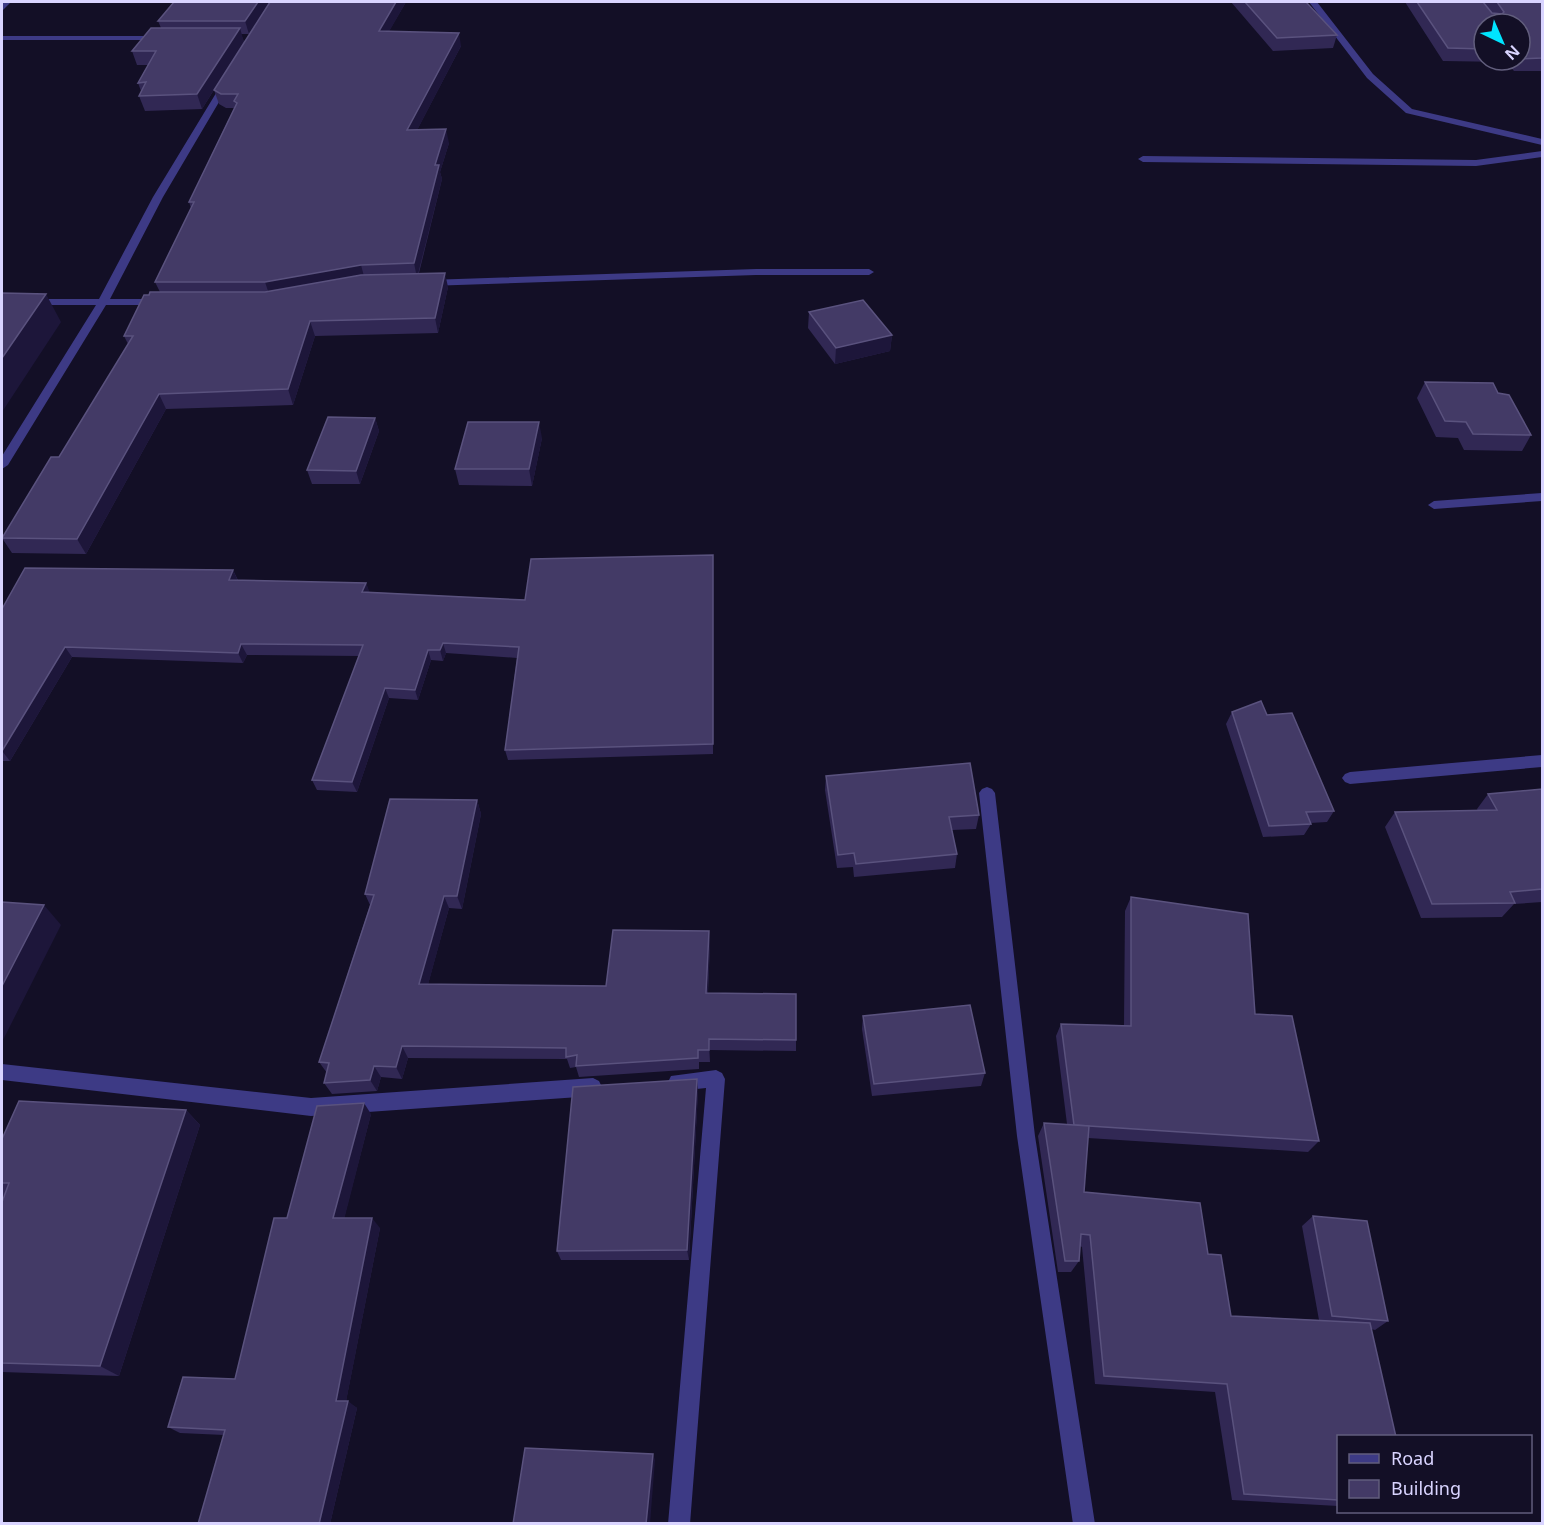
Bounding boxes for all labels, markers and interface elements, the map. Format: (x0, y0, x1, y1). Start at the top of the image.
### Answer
north arrow (1472, 12, 1532, 72)
text: N (1500, 40, 1525, 65)
legend (1337, 1435, 1532, 1513)
text: Road (1391, 1446, 1434, 1470)
text: Building (1391, 1476, 1461, 1500)

